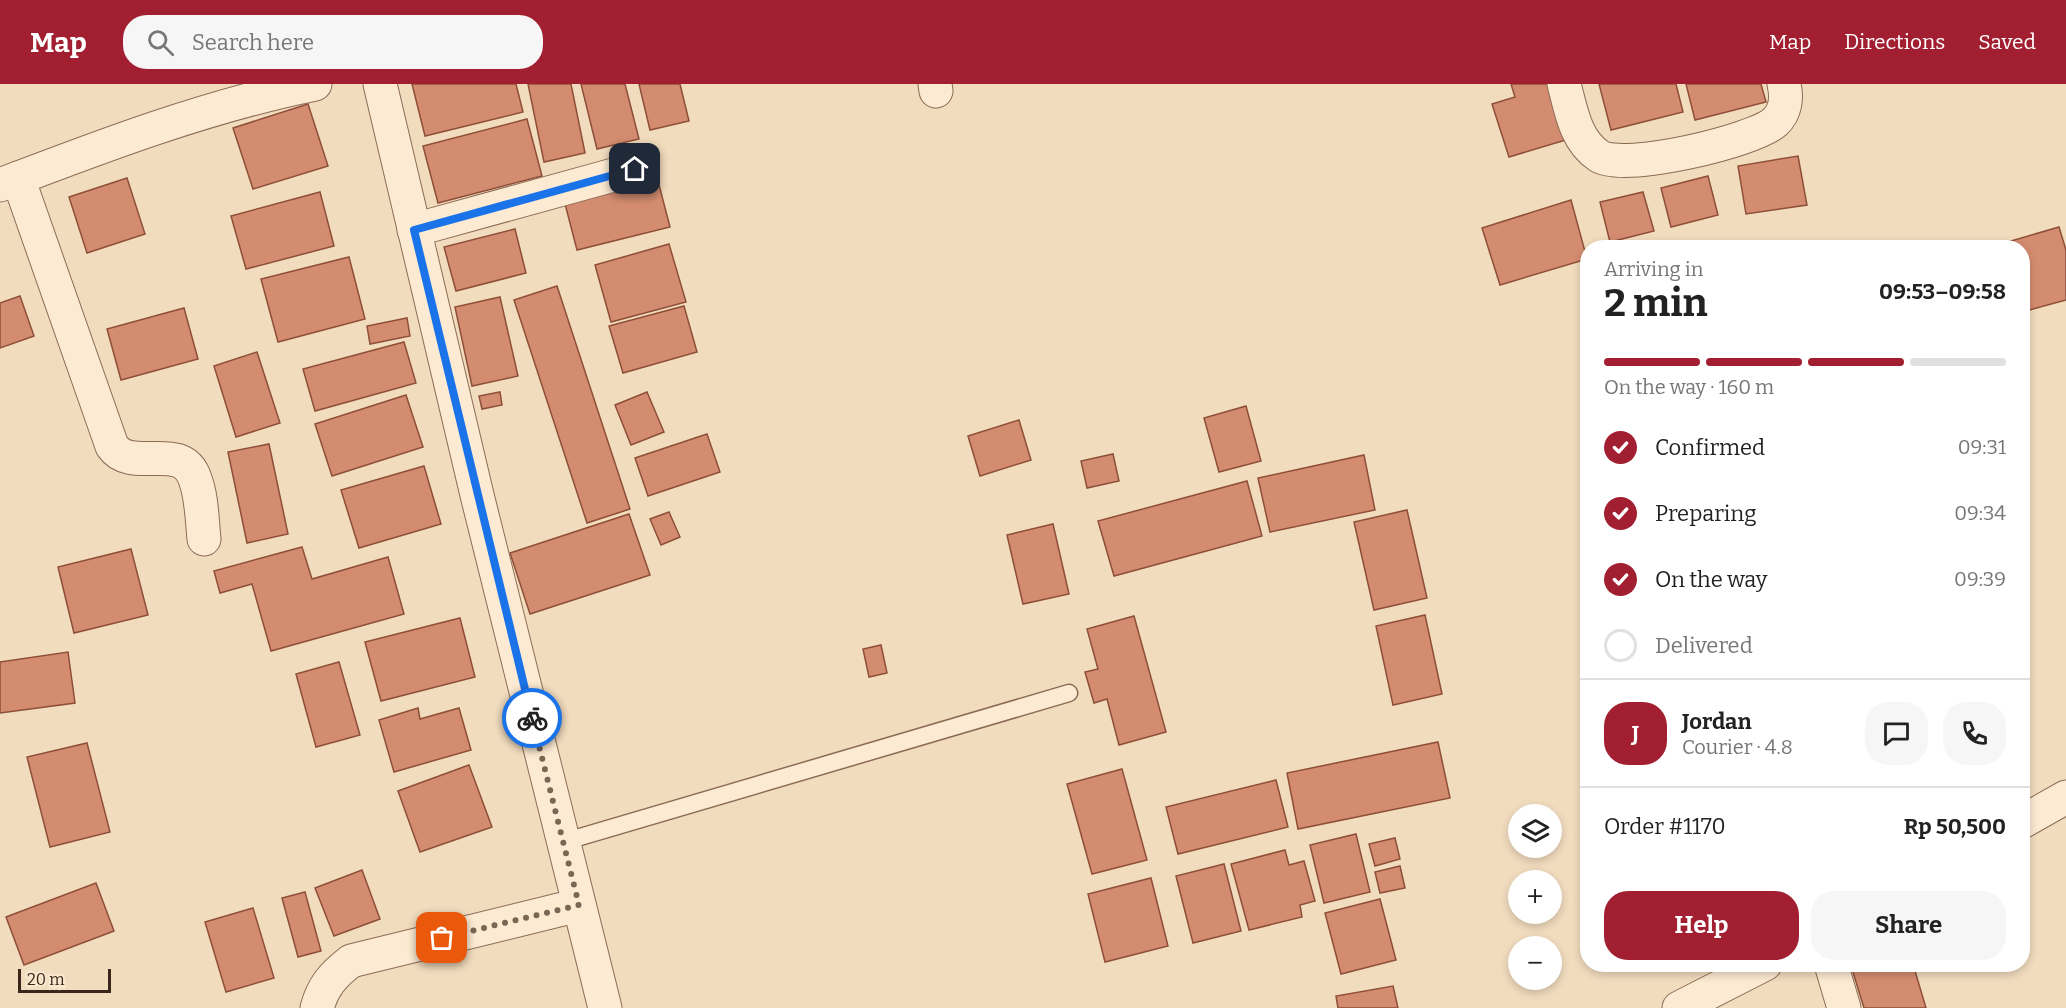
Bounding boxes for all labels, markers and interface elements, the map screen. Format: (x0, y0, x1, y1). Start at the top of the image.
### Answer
search box (123, 15, 543, 69)
text: Map (30, 26, 87, 59)
icon: search (144, 26, 177, 59)
text: Search here (192, 29, 314, 56)
text: Map (1769, 29, 1811, 55)
text: Directions (1844, 29, 1945, 55)
text: Saved (1978, 29, 2036, 55)
pin (609, 143, 660, 194)
icon: home (618, 152, 651, 185)
text: Arriving in (1604, 257, 1703, 281)
text: 09:53–09:58 (1879, 278, 2006, 305)
text: 2 min (1604, 280, 1708, 326)
text: On the way · 160 m (1604, 375, 1774, 399)
icon: check (1604, 431, 1637, 464)
text: Confirmed (1655, 434, 1765, 461)
text: 09:31 (1958, 435, 2006, 459)
icon: check (1604, 497, 1637, 530)
text: Preparing (1655, 500, 1757, 527)
text: 09:34 (1954, 501, 2006, 525)
icon: check (1604, 563, 1637, 596)
text: On the way (1655, 566, 1767, 593)
text: 09:39 (1954, 567, 2006, 591)
text: Delivered (1655, 632, 1753, 659)
courier (502, 688, 562, 748)
icon: bike (516, 702, 549, 735)
button: chat (1865, 702, 1928, 765)
button: phone (1943, 702, 2006, 765)
text: Jordan (1682, 708, 1752, 735)
text: J (1632, 720, 1639, 747)
text: Courier · 4.8 (1682, 735, 1793, 759)
map controls (1508, 804, 1562, 990)
button: layers (1508, 804, 1562, 858)
text: Order #1170 (1604, 813, 1726, 840)
text: Rp 50,500 (1904, 813, 2006, 840)
button: + (1508, 870, 1562, 924)
button: Help (1604, 891, 1799, 960)
button: Share (1811, 891, 2006, 960)
pin (416, 912, 467, 963)
icon: bag (425, 921, 458, 954)
button: − (1508, 936, 1562, 990)
scale bar (18, 966, 111, 994)
text: 20 m (27, 970, 64, 989)

